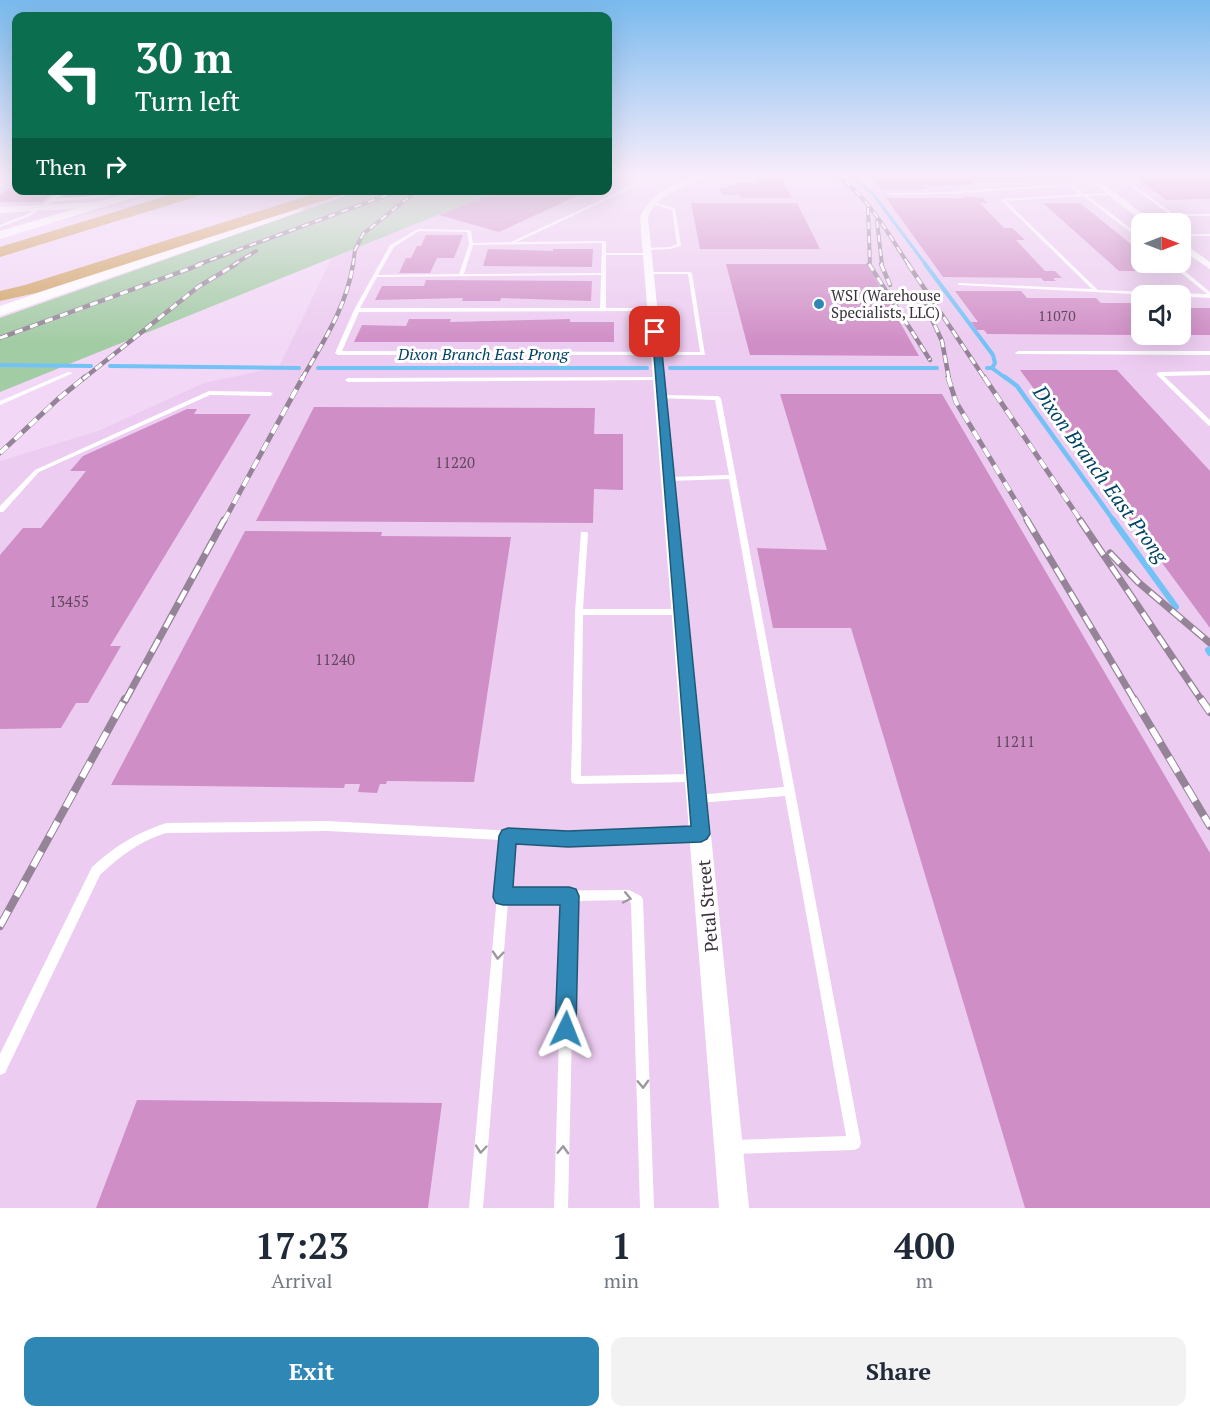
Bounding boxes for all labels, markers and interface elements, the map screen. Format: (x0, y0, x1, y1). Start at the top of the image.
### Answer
text: 30 m (135, 29, 233, 85)
icon: left (36, 36, 114, 114)
text: Turn left (135, 83, 240, 119)
icon: right (99, 150, 132, 183)
text: Then (36, 152, 87, 181)
north arrow (1131, 213, 1191, 273)
map controls (1131, 213, 1191, 345)
place label: WSI (Warehouse Specialists, LLC) (831, 285, 941, 322)
button: sound (1131, 285, 1191, 345)
marker: WSI (Warehouse Specialists, LLC) (812, 297, 826, 311)
pin (629, 306, 680, 357)
house number: 11070 (1038, 306, 1076, 325)
icon: arrive (638, 315, 671, 348)
water label: Dixon Branch East Prong (397, 343, 569, 365)
water label: Dixon Branch East Prong (1027, 379, 1175, 569)
house number: 11220 (435, 452, 475, 472)
house number: 13455 (49, 591, 89, 611)
house number: 11240 (315, 649, 355, 669)
house number: 11211 (995, 731, 1035, 751)
street label: Petal Street (691, 858, 723, 953)
one-way arrow (622, 890, 632, 903)
one-way arrow (492, 950, 505, 959)
position arrow (534, 997, 598, 1061)
one-way arrow (637, 1080, 649, 1089)
one-way arrow (475, 1145, 488, 1154)
one-way arrow (556, 1145, 569, 1154)
text: 17:23 (255, 1222, 349, 1269)
text: 1 (611, 1222, 632, 1269)
text: 400 (894, 1222, 955, 1269)
text: Arrival (271, 1267, 333, 1294)
text: min (604, 1267, 639, 1294)
text: m (916, 1267, 933, 1294)
button: Exit (24, 1337, 599, 1406)
button: Share (611, 1337, 1186, 1406)

